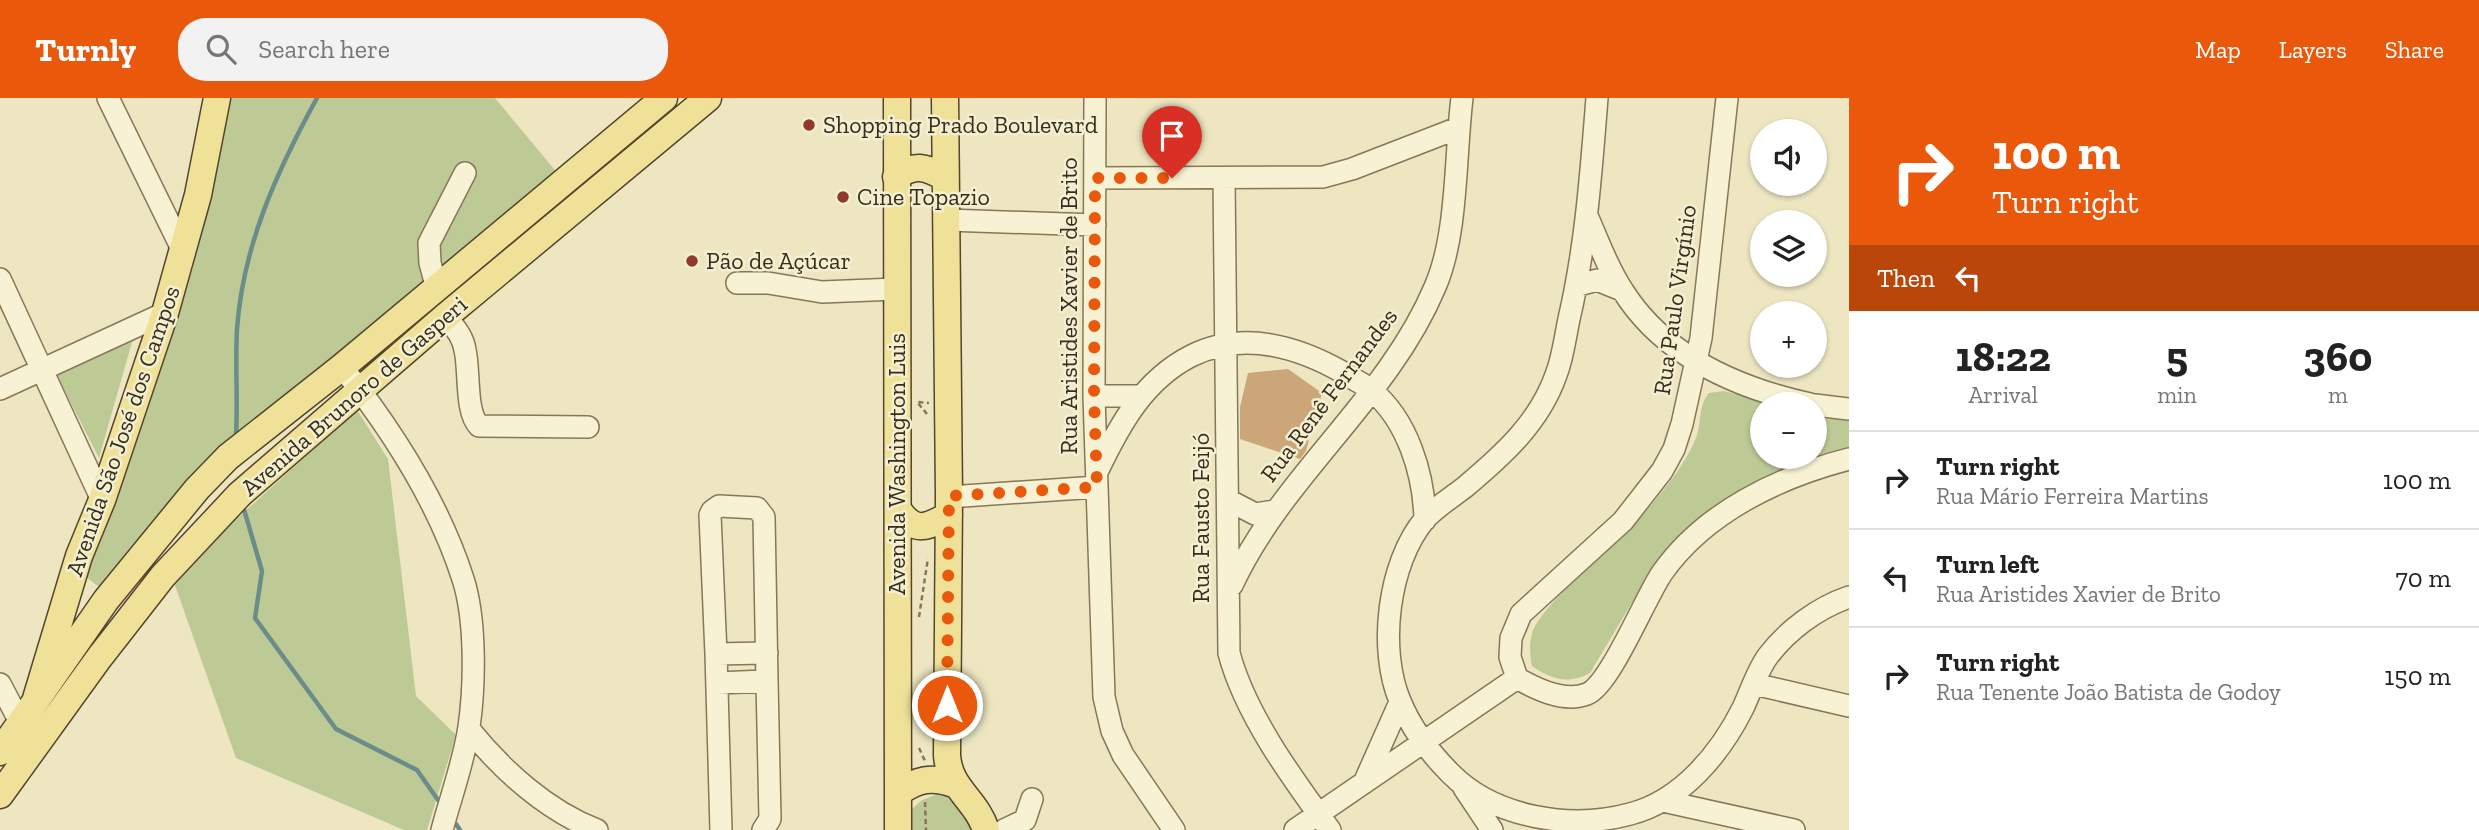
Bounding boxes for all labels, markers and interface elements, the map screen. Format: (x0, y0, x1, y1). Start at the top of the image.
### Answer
search box (178, 18, 668, 81)
text: Turnly (35, 30, 136, 69)
icon: search (202, 30, 240, 68)
text: Search here (258, 33, 390, 65)
text: Map (2195, 35, 2241, 64)
text: Layers (2279, 35, 2347, 64)
text: Share (2385, 35, 2444, 64)
pin (1142, 106, 1202, 178)
place label: Shopping Prado Boulevard (823, 110, 1098, 139)
marker: Shopping Prado Boulevard (801, 117, 817, 133)
icon: arrive (1153, 117, 1191, 155)
map controls (1750, 119, 1827, 469)
button: sound (1750, 119, 1827, 196)
text: 100 m (1992, 123, 2120, 182)
icon: right (1877, 126, 1968, 217)
street label: Rua Aristides Xavier de Brito (1054, 157, 1083, 455)
place label: Cine Topazio (857, 182, 990, 211)
text: Turn right (1992, 183, 2139, 221)
marker: Cine Topazio (835, 189, 851, 205)
street label: Rua Paulo Virgínio (1647, 203, 1702, 397)
button: layers (1750, 210, 1827, 287)
place label: Pão de Açúcar (706, 246, 851, 275)
marker: Pão de Açúcar (684, 253, 700, 269)
icon: left (1949, 259, 1987, 297)
text: Then (1877, 262, 1935, 294)
street label: Avenida São José dos Campos (59, 282, 186, 580)
street label: Avenida Brunoro de Gasperi (235, 289, 473, 502)
button: + (1750, 301, 1827, 378)
street label: Rua Renê Fernandes (1254, 302, 1403, 487)
text: 18:22 (1956, 331, 2051, 382)
text: 5 (2166, 331, 2188, 382)
text: 360 (2303, 331, 2372, 382)
street label: Avenida Washington Luis (882, 333, 911, 595)
text: Arrival (1968, 381, 2038, 409)
text: min (2157, 381, 2197, 409)
text: m (2328, 381, 2348, 409)
button: − (1750, 392, 1827, 469)
street label: Rua Fausto Feijó (1186, 433, 1215, 603)
text: Turn right (1936, 450, 2059, 482)
icon: right (1877, 461, 1915, 499)
text: 100 m (2383, 464, 2451, 496)
text: Rua Mário Ferreira Martins (1936, 482, 2209, 510)
text: Turn left (1936, 548, 2039, 580)
icon: left (1877, 559, 1915, 597)
text: 70 m (2395, 562, 2451, 594)
text: Rua Aristides Xavier de Brito (1936, 580, 2221, 608)
text: Turn right (1936, 646, 2059, 678)
icon: right (1877, 657, 1915, 695)
text: 150 m (2384, 660, 2451, 692)
position arrow (910, 668, 984, 742)
text: Rua Tenente João Batista de Godoy (1936, 678, 2281, 706)

